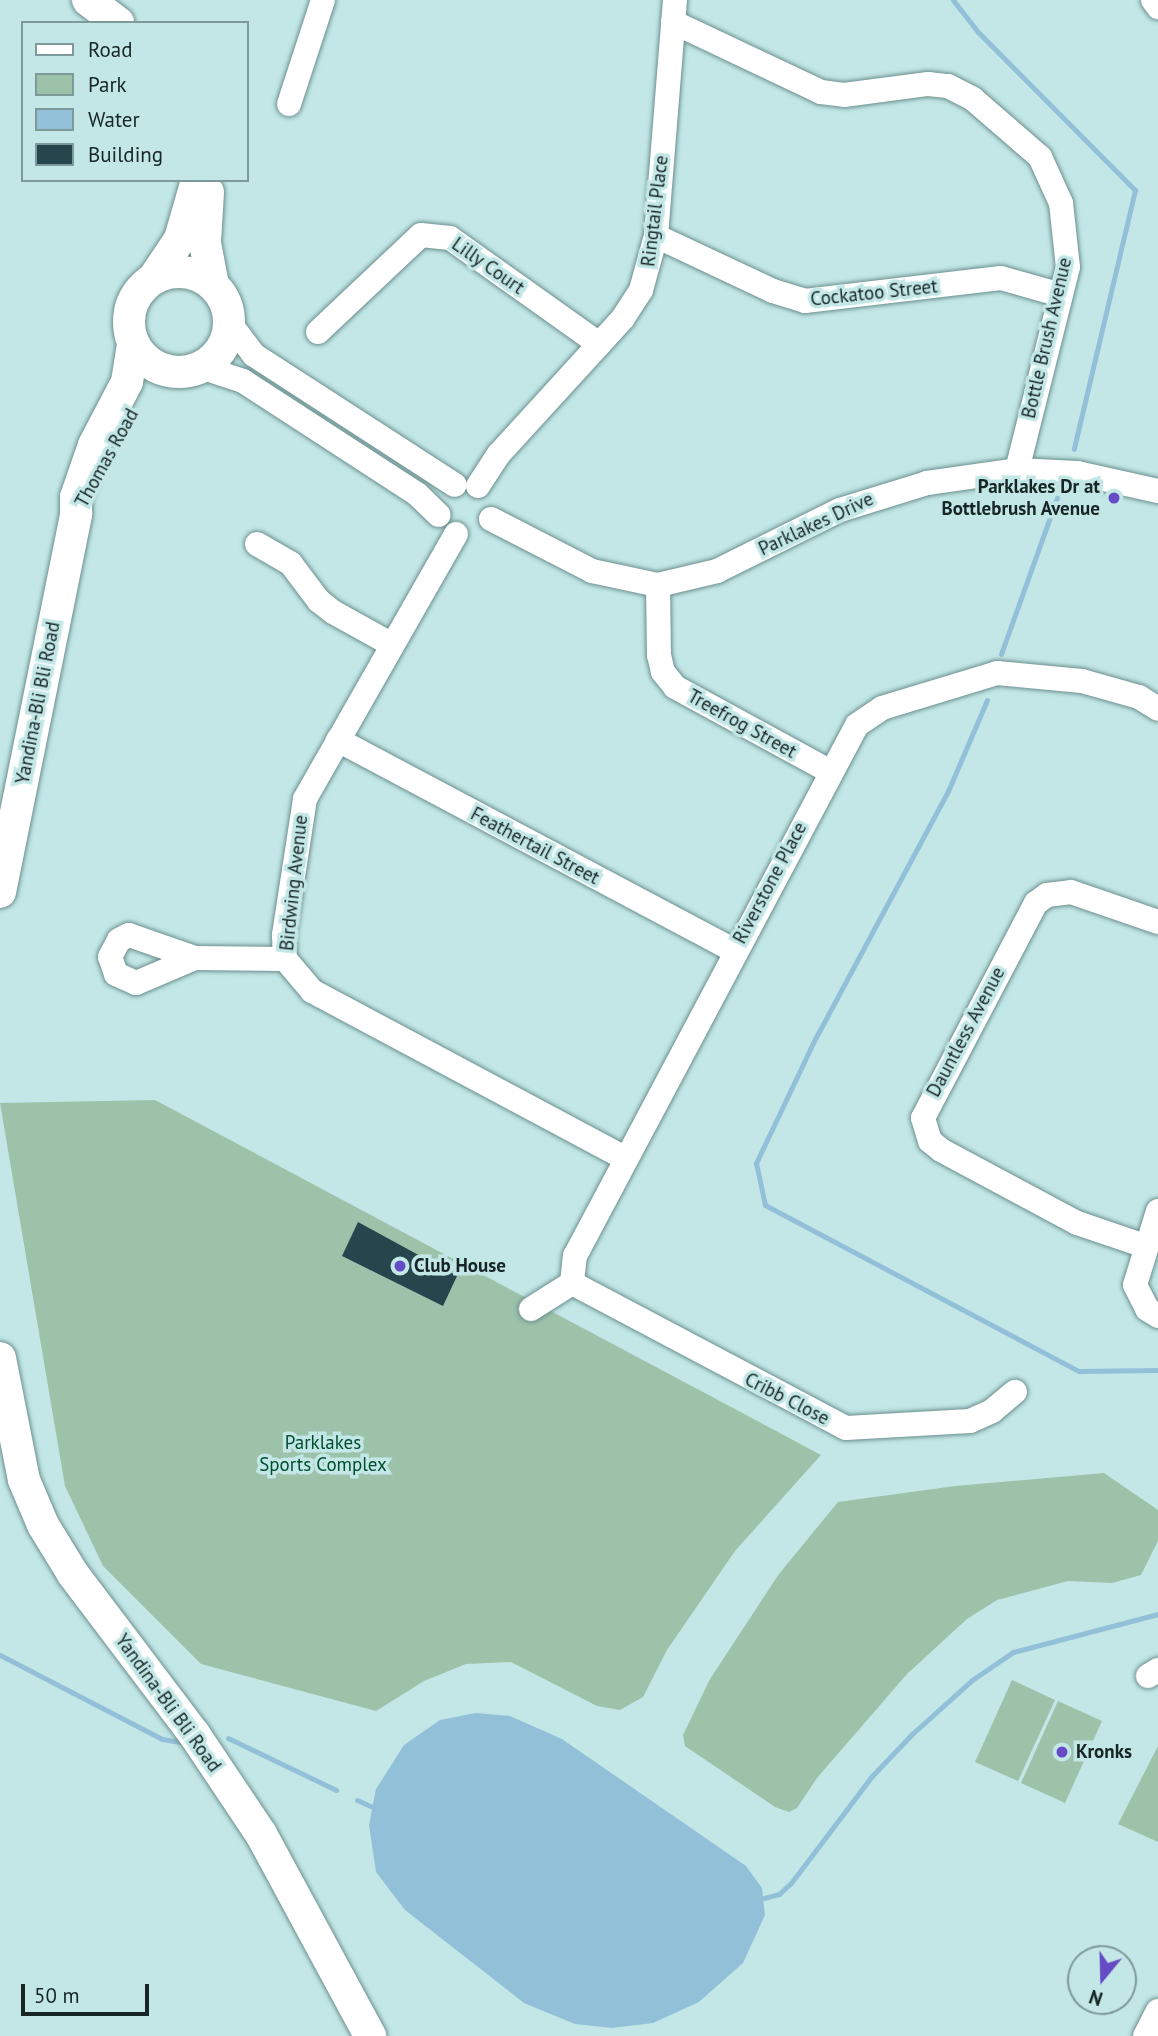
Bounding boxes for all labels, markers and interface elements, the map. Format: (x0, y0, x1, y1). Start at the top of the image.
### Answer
legend (21, 21, 248, 182)
text: Road (88, 36, 132, 63)
text: Park (88, 71, 127, 98)
text: Water (88, 106, 140, 133)
text: Building (88, 141, 163, 168)
street label: Ringtail Place (637, 154, 673, 268)
street label: Lilly Court (447, 233, 529, 299)
street label: Bottle Brush Avenue (1017, 255, 1077, 421)
street label: Cockatoo Street (809, 275, 939, 311)
street label: Thomas Road (71, 405, 143, 511)
place label: Parklakes Dr at Bottlebrush Avenue (941, 476, 1100, 520)
street label: Parklakes Drive (755, 487, 877, 561)
marker: Parklakes Dr at Bottlebrush Avenue (1106, 490, 1122, 506)
street label: Yandina-Bli Bli Road (11, 620, 65, 786)
street label: Treefrog Street (684, 685, 800, 763)
street label: Feathertail Street (467, 802, 603, 890)
street label: Birdwing Avenue (276, 814, 312, 952)
street label: Riverstone Place (728, 818, 812, 948)
street label: Dauntless Avenue (922, 963, 1010, 1101)
place label: Club House (414, 1255, 506, 1277)
marker: Club House (392, 1258, 408, 1274)
street label: Cribb Close (741, 1368, 833, 1430)
park label: Parklakes Sports Complex (259, 1432, 387, 1476)
street label: Yandina-Bli Bli Road (110, 1630, 226, 1776)
place label: Kronks (1076, 1741, 1132, 1763)
marker: Kronks (1054, 1744, 1070, 1760)
north arrow (1067, 1945, 1137, 2015)
scale bar (24, 1969, 152, 2013)
text: 50 m (34, 1982, 80, 2009)
text: N (1086, 1985, 1106, 2011)

